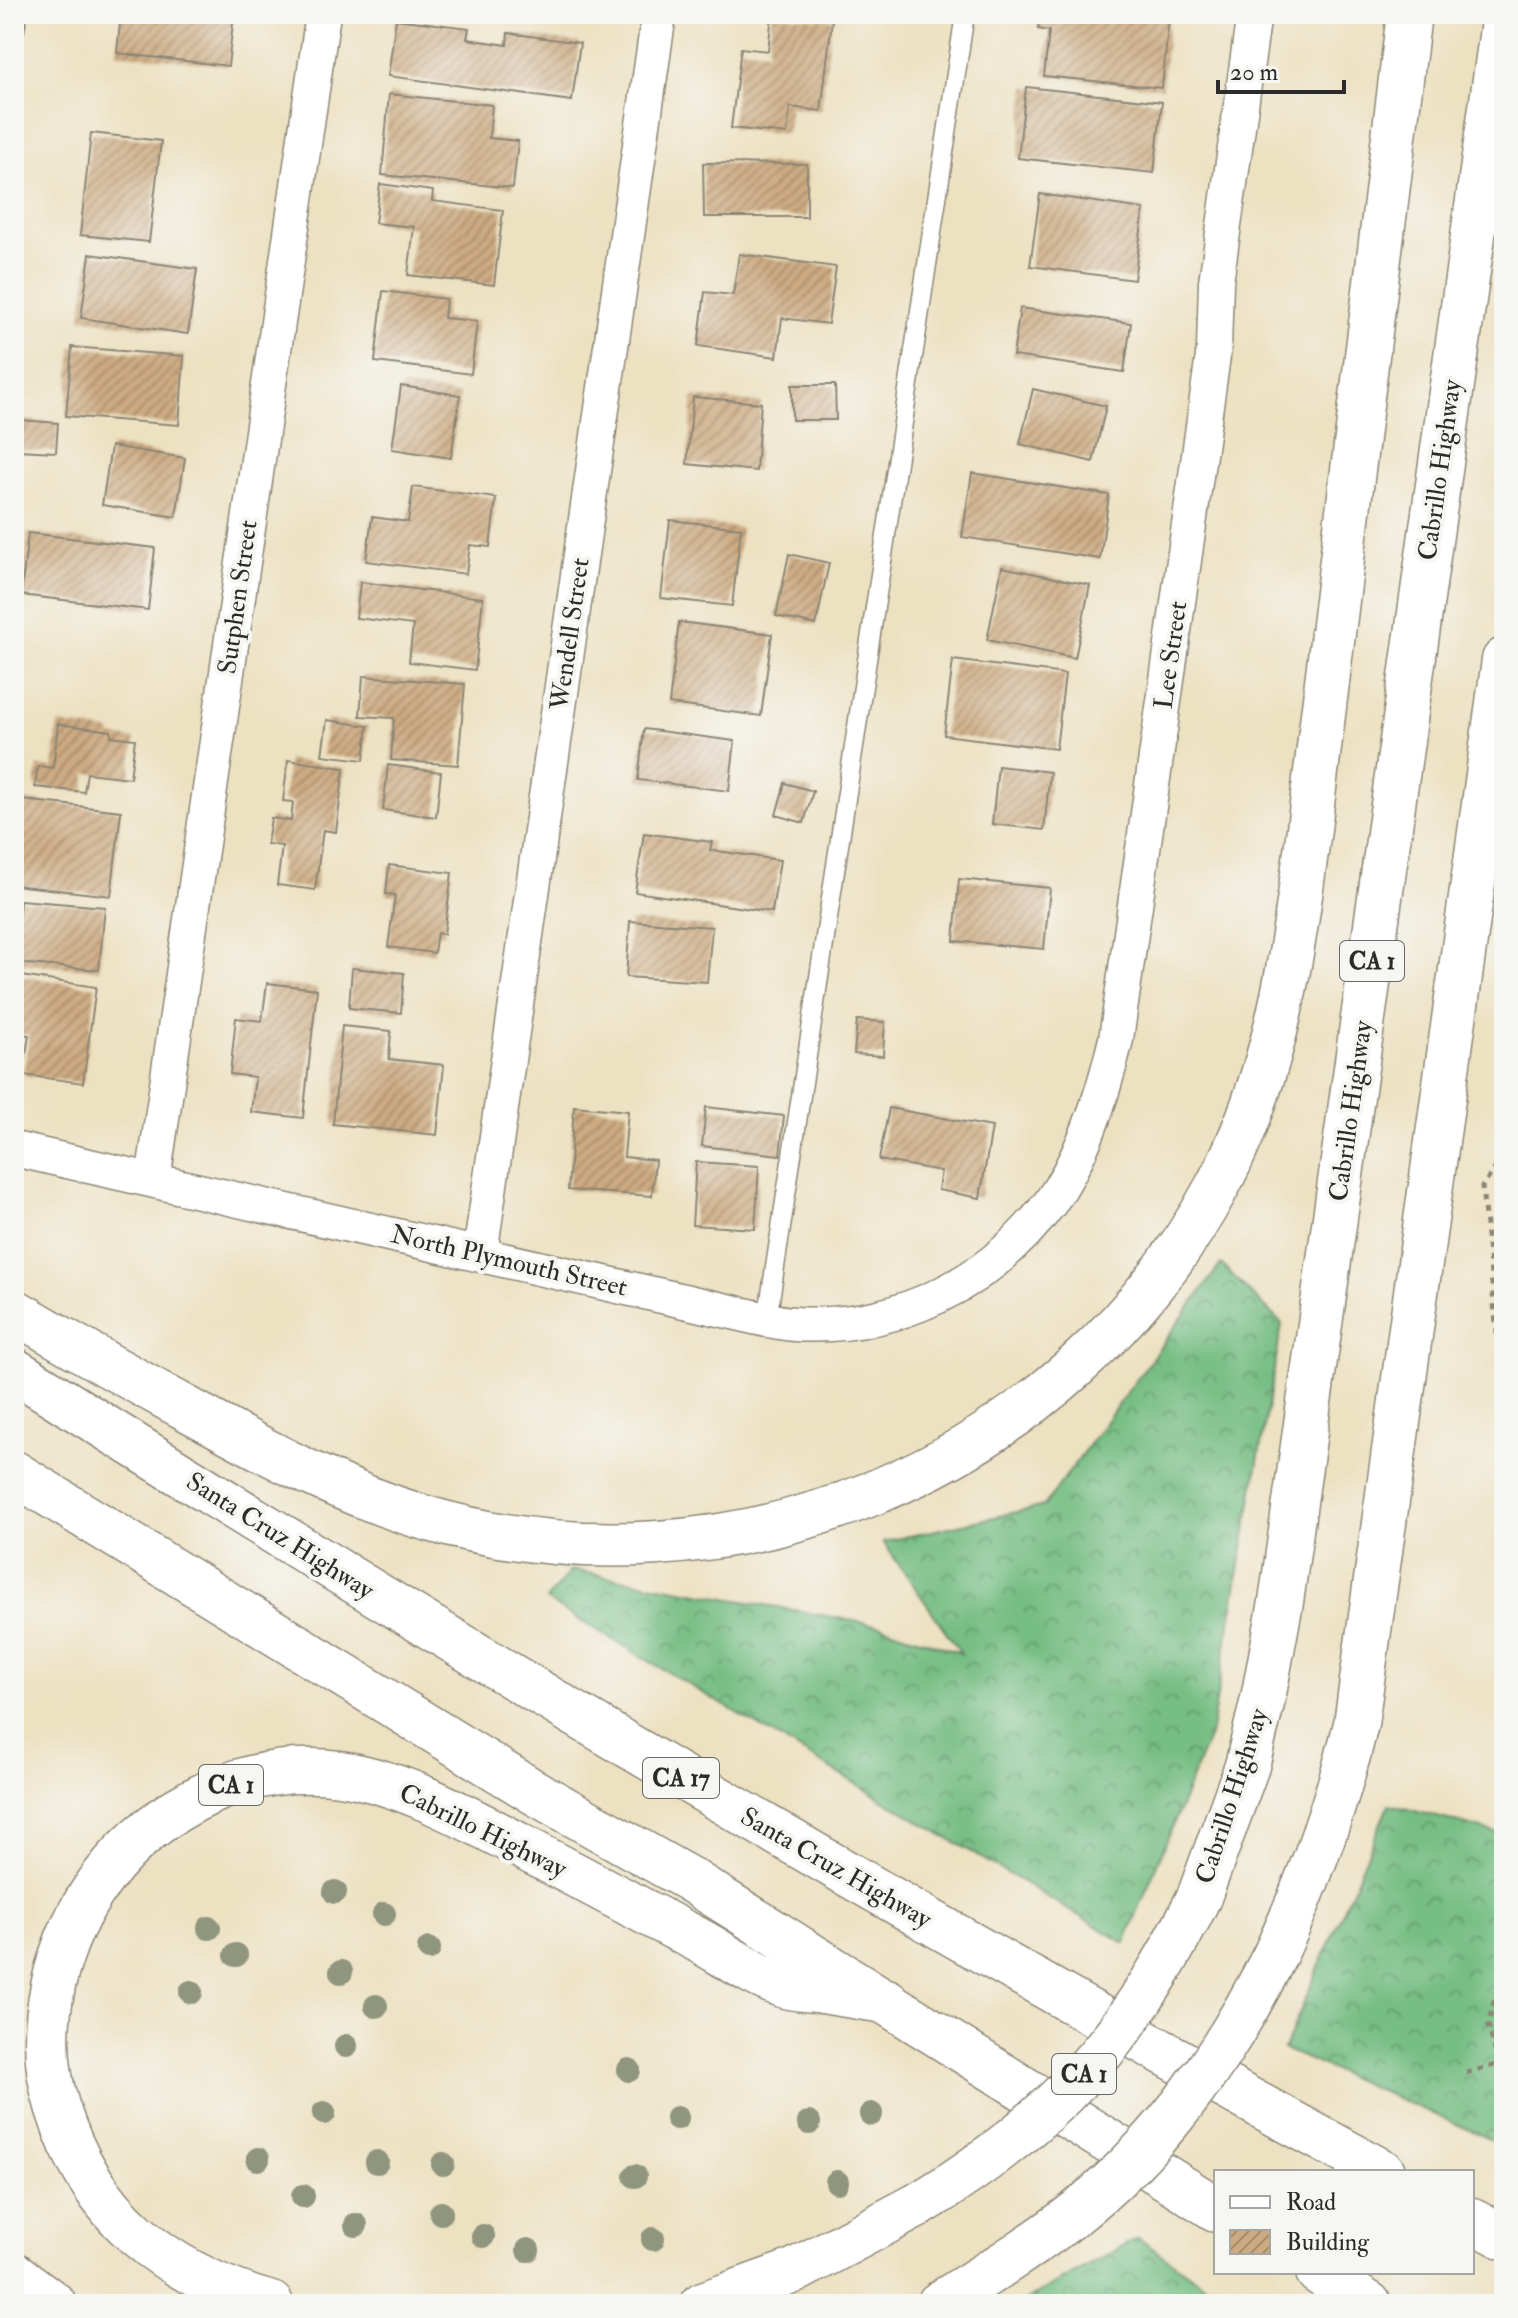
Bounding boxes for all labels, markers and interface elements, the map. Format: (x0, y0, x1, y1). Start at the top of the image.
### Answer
scale bar (1218, 44, 1344, 94)
text: 20 m (1230, 57, 1279, 88)
street label: Cabrillo Highway (1411, 377, 1469, 562)
street label: Sutphen Street (211, 518, 266, 676)
street label: Wendell Street (543, 556, 597, 713)
street label: Lee Street (1148, 599, 1194, 711)
road number: CA 1 (1340, 941, 1404, 981)
street label: Cabrillo Highway (1322, 1018, 1380, 1203)
street label: North Plymouth Street (388, 1218, 630, 1304)
street label: Santa Cruz Highway (180, 1465, 380, 1607)
street label: Cabrillo Highway (1189, 1704, 1276, 1888)
road number: CA 17 (643, 1758, 719, 1798)
road number: CA 1 (199, 1765, 263, 1805)
street label: Cabrillo Highway (394, 1777, 572, 1886)
street label: Santa Cruz Highway (735, 1800, 938, 1936)
road number: CA 1 (1052, 2054, 1116, 2094)
legend (1214, 2170, 1474, 2274)
text: Road (1286, 2187, 1336, 2218)
text: Building (1286, 2227, 1370, 2258)

